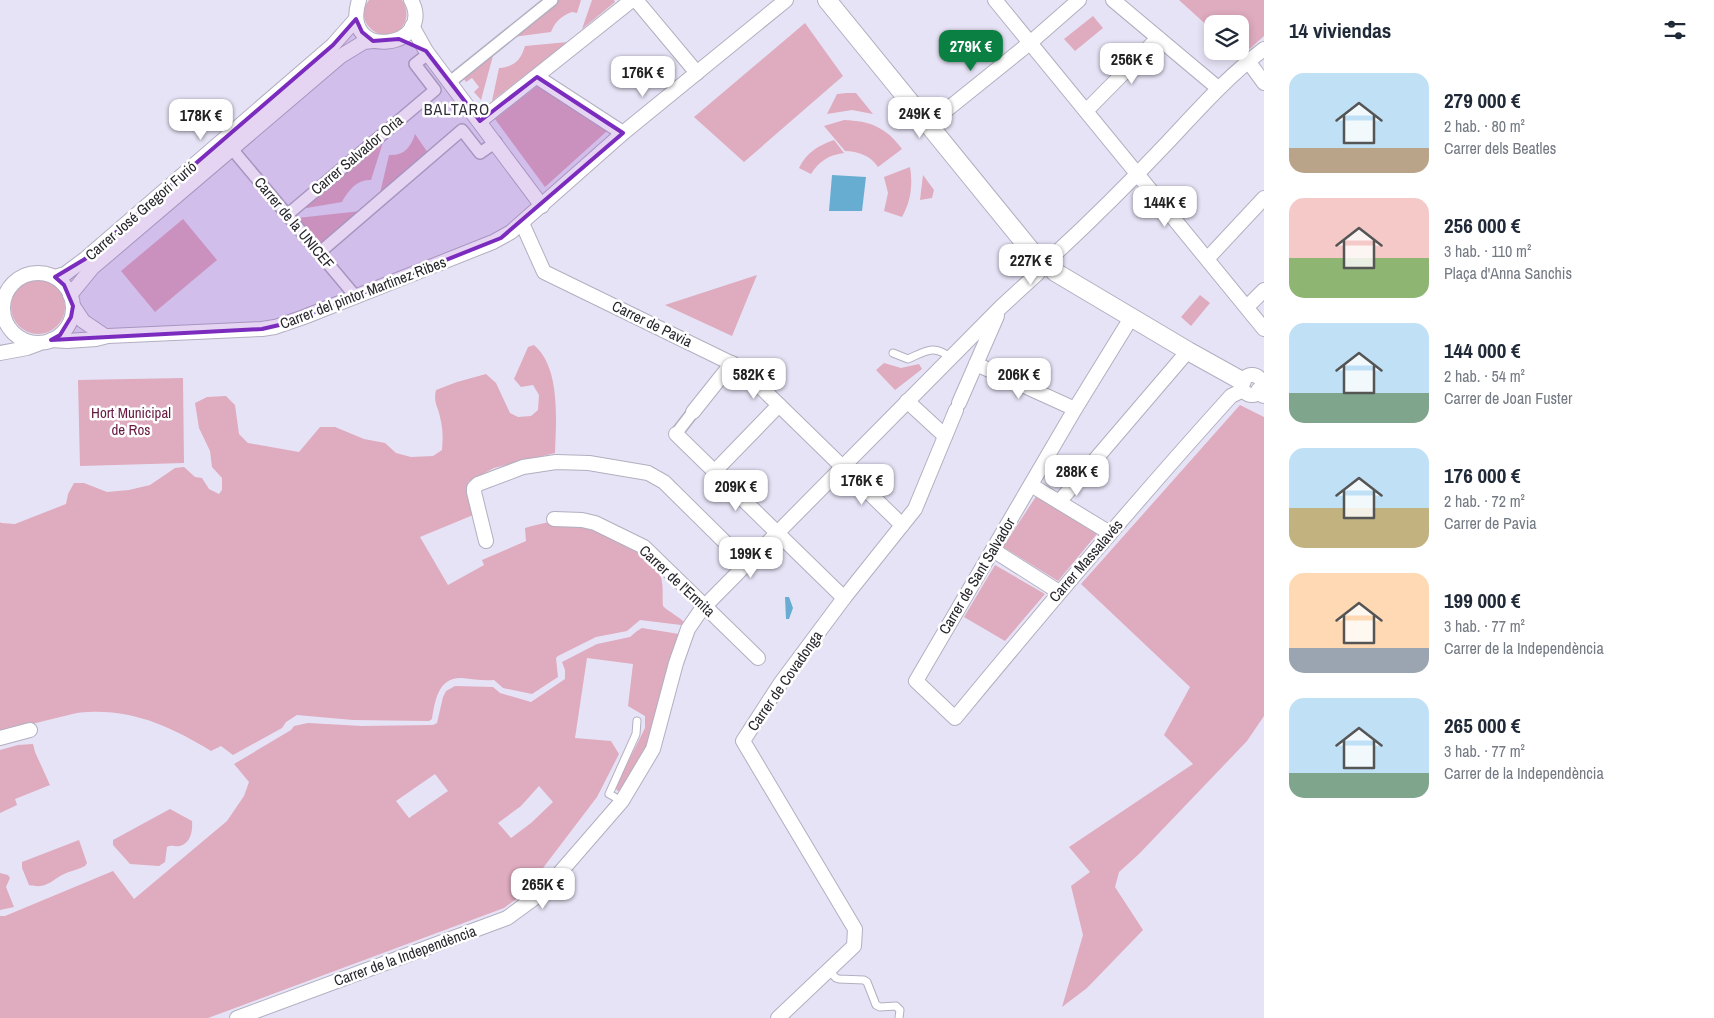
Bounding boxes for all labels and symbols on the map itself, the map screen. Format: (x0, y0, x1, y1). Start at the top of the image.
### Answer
pin: 279K € (930, 30, 1012, 72)
pin: 256K € (1091, 42, 1173, 85)
pin: 176K € (602, 56, 684, 98)
pin: 249K € (879, 96, 961, 139)
pin: 178K € (160, 98, 242, 141)
district label: BALTARO (424, 98, 490, 120)
street label: Carrer Salvador Oria (306, 110, 407, 199)
street label: Carrer José Gregori Furió (80, 156, 201, 265)
street label: Carrer de la UNICEF (250, 172, 339, 273)
pin: 144K € (1124, 186, 1206, 228)
pin: 227K € (990, 244, 1072, 286)
street label: Carrer del pintor Martinez Ribes (277, 251, 449, 334)
street label: Carrer de Pavia (609, 295, 696, 352)
pin: 582K € (713, 358, 795, 400)
pin: 206K € (978, 358, 1060, 400)
park label: Hort Municipal de Ros (91, 402, 171, 440)
pin: 288K € (1036, 454, 1118, 497)
pin: 176K € (821, 464, 903, 506)
pin: 209K € (695, 470, 777, 512)
street label: Carrer de Sant Salvador (933, 513, 1020, 638)
street label: Carrer Massalavés (1044, 515, 1127, 607)
pin: 199K € (710, 536, 792, 579)
street label: Carrer de l'Ermita (635, 540, 720, 621)
street label: Carrer de Covadonga (742, 626, 827, 735)
pin: 265K € (502, 868, 584, 910)
street label: Carrer de la Independència (331, 920, 479, 991)

